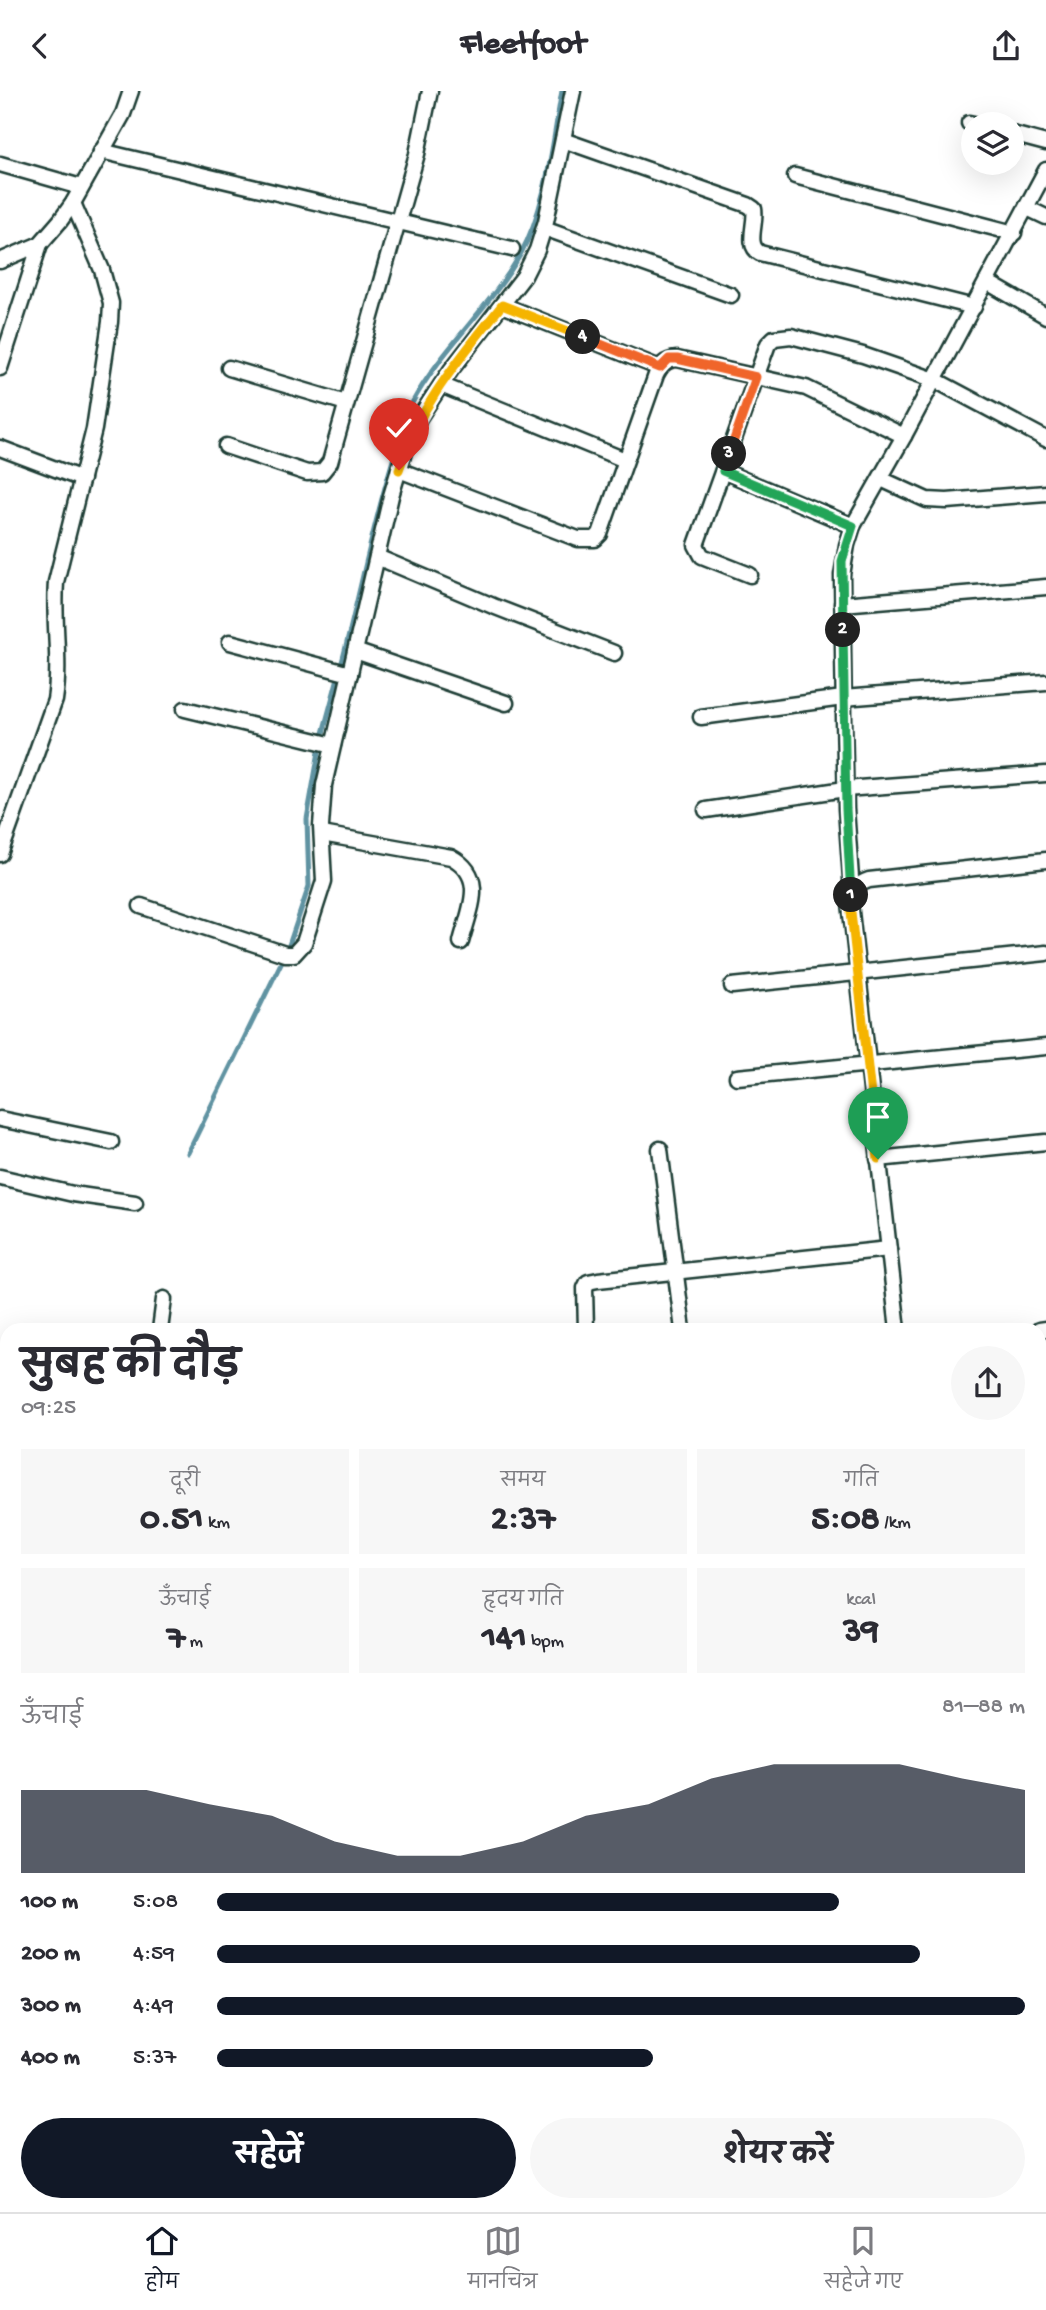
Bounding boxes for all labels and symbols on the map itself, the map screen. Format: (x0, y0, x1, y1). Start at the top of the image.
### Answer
pin: 4 (566, 320, 600, 355)
pin (369, 398, 429, 470)
pin: 3 (712, 437, 746, 471)
pin: 2 (826, 613, 860, 647)
pin: 1 (834, 877, 868, 913)
pin (848, 1087, 908, 1159)

